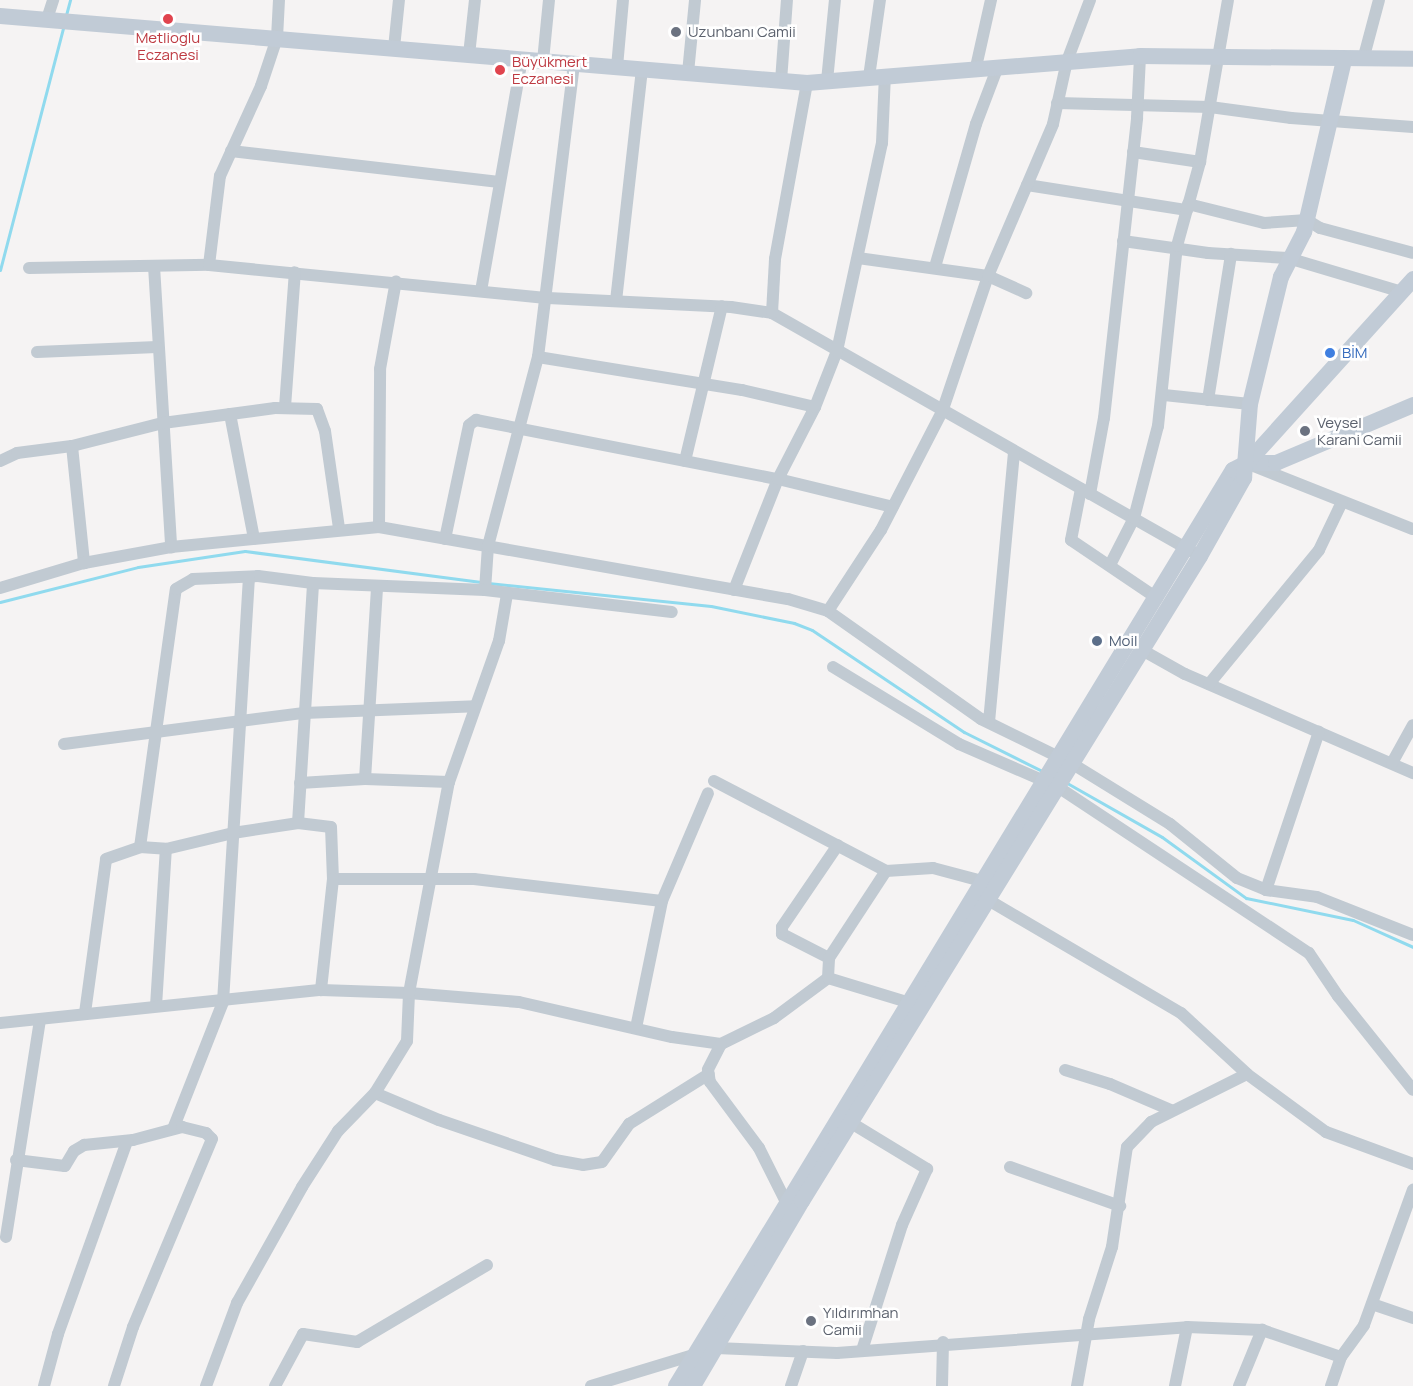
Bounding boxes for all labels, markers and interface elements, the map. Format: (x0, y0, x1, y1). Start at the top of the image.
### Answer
marker: Metlioglu Eczanesi (161, 12, 175, 26)
place label: Uzunbanı Camii (688, 23, 796, 41)
marker: Uzunbanı Camii (669, 25, 683, 39)
place label: Metlioglu Eczanesi (136, 28, 200, 63)
place label: Büyükmert Eczanesi (512, 52, 587, 87)
marker: Büyükmert Eczanesi (493, 63, 507, 77)
place label: BİM (1342, 344, 1367, 362)
marker: BİM (1323, 346, 1337, 360)
place label: Veysel Karani Camii (1317, 413, 1402, 448)
marker: Veysel Karani Camii (1298, 424, 1312, 438)
place label: Moil (1109, 632, 1137, 650)
marker: Moil (1090, 634, 1104, 648)
place label: Yıldırımhan Camii (823, 1303, 899, 1338)
marker: Yıldırımhan Camii (804, 1314, 818, 1328)

